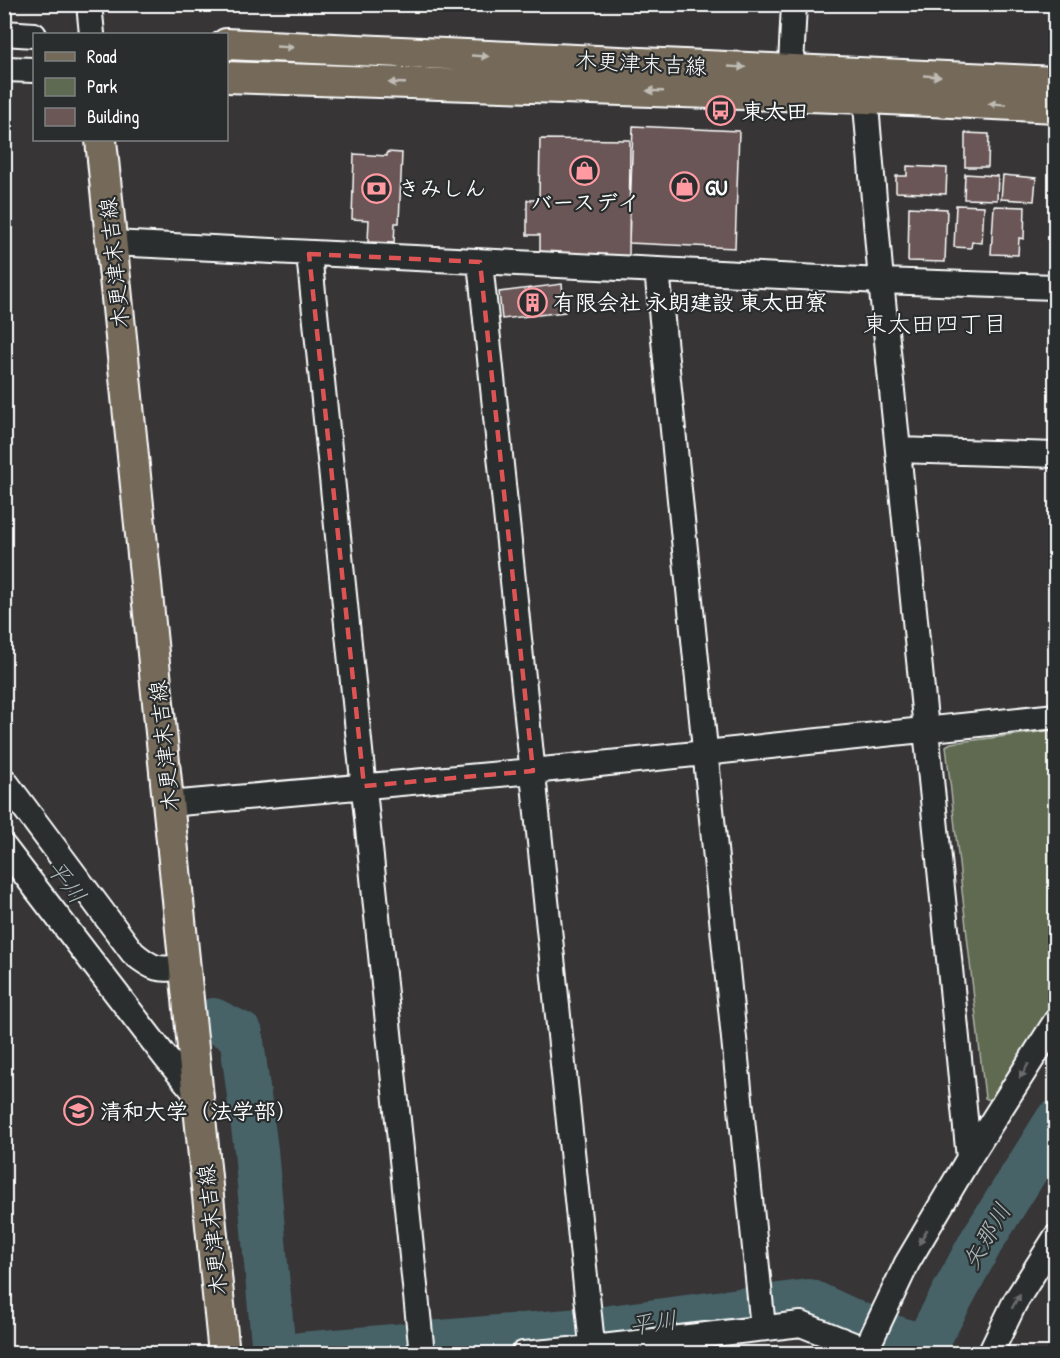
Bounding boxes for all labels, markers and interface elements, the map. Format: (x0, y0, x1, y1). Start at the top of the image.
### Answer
legend (33, 33, 228, 141)
one-way arrow (275, 42, 294, 51)
text: Road (87, 44, 117, 69)
street label: 木更津末吉線 (574, 45, 708, 81)
one-way arrow (470, 51, 489, 60)
one-way arrow (728, 63, 747, 72)
one-way arrow (923, 72, 942, 81)
text: Park (87, 74, 118, 99)
one-way arrow (388, 78, 407, 88)
one-way arrow (646, 87, 665, 96)
bus stop icon: 東太田 (705, 95, 737, 127)
place label: 東太田 (742, 96, 808, 126)
one-way arrow (988, 100, 1007, 109)
text: Building (87, 104, 139, 129)
shop icon: バースデイ (569, 154, 601, 186)
shop icon: GU (668, 171, 700, 203)
bank icon: きみしん (361, 172, 393, 204)
place label: GU (705, 172, 728, 202)
place label: きみしん (398, 173, 486, 203)
place label: バースデイ (530, 187, 640, 217)
street label: 木更津末吉線 (92, 196, 136, 330)
building icon: 有限会社 永朗建設 東太田寮 (516, 286, 548, 318)
place label: 有限会社 永朗建設 東太田寮 (553, 287, 827, 317)
district label: 東太田四丁目 (863, 307, 1007, 339)
street label: 木更津末吉線 (142, 679, 186, 813)
water label: 平川 (40, 852, 94, 910)
one-way arrow (1019, 1062, 1030, 1079)
school or university icon: 清和大学（法学部） (63, 1095, 95, 1127)
place label: 清和大学（法学部） (100, 1096, 298, 1126)
street label: 木更津末吉線 (190, 1163, 234, 1297)
water label: 矢那川 (954, 1197, 1018, 1275)
one-way arrow (917, 1229, 928, 1245)
one-way arrow (1011, 1293, 1022, 1309)
water label: 平川 (627, 1303, 679, 1341)

